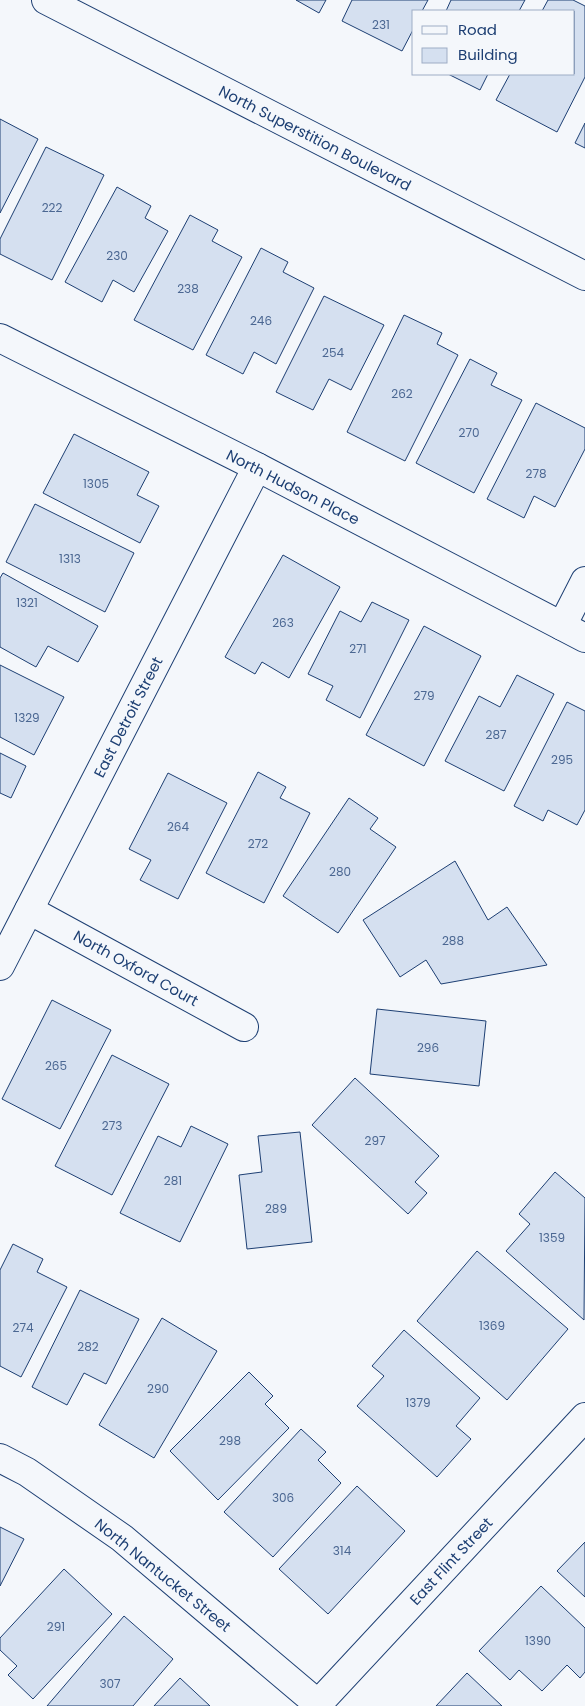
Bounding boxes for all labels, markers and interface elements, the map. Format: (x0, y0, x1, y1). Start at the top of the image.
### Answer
legend (412, 10, 575, 75)
house number: 231 (372, 16, 390, 33)
text: Road (458, 19, 497, 40)
text: Building (458, 44, 518, 65)
street label: North Superstition Boulevard (215, 80, 415, 196)
house number: 222 (42, 199, 62, 216)
house number: 230 (106, 247, 128, 264)
house number: 238 (177, 280, 199, 297)
house number: 246 (250, 312, 272, 329)
house number: 254 (322, 344, 344, 361)
house number: 262 (391, 385, 413, 402)
house number: 270 (459, 424, 480, 441)
street label: North Hudson Place (223, 444, 363, 530)
house number: 278 (525, 465, 547, 482)
house number: 1305 (83, 475, 109, 492)
house number: 1313 (59, 550, 81, 567)
house number: 1321 (16, 594, 38, 611)
house number: 263 (272, 614, 294, 631)
house number: 271 (349, 640, 367, 657)
street label: East Detroit Street (89, 653, 167, 781)
house number: 279 (413, 687, 435, 704)
house number: 1329 (14, 709, 40, 726)
house number: 287 (485, 726, 507, 743)
house number: 295 (551, 751, 573, 768)
house number: 264 (167, 818, 189, 835)
house number: 272 (248, 835, 268, 852)
house number: 280 (329, 863, 351, 880)
street label: North Oxford Court (70, 925, 202, 1011)
house number: 288 (442, 932, 464, 949)
house number: 296 (417, 1039, 439, 1056)
house number: 265 (45, 1057, 67, 1074)
house number: 273 (102, 1117, 122, 1134)
house number: 297 (364, 1132, 386, 1149)
house number: 281 (164, 1172, 182, 1189)
house number: 289 (265, 1200, 287, 1217)
house number: 1359 (539, 1229, 565, 1246)
house number: 1369 (479, 1317, 505, 1334)
house number: 274 (12, 1319, 34, 1336)
house number: 282 (77, 1338, 99, 1355)
house number: 290 (147, 1380, 169, 1397)
house number: 1379 (405, 1394, 431, 1411)
house number: 298 (219, 1432, 241, 1449)
house number: 306 (272, 1489, 294, 1506)
street label: East Flint Street (405, 1512, 497, 1610)
street label: North Nantucket Street (90, 1513, 236, 1637)
house number: 314 (333, 1542, 352, 1559)
house number: 291 (47, 1618, 65, 1635)
house number: 1390 (525, 1632, 551, 1649)
house number: 307 (99, 1675, 121, 1692)

